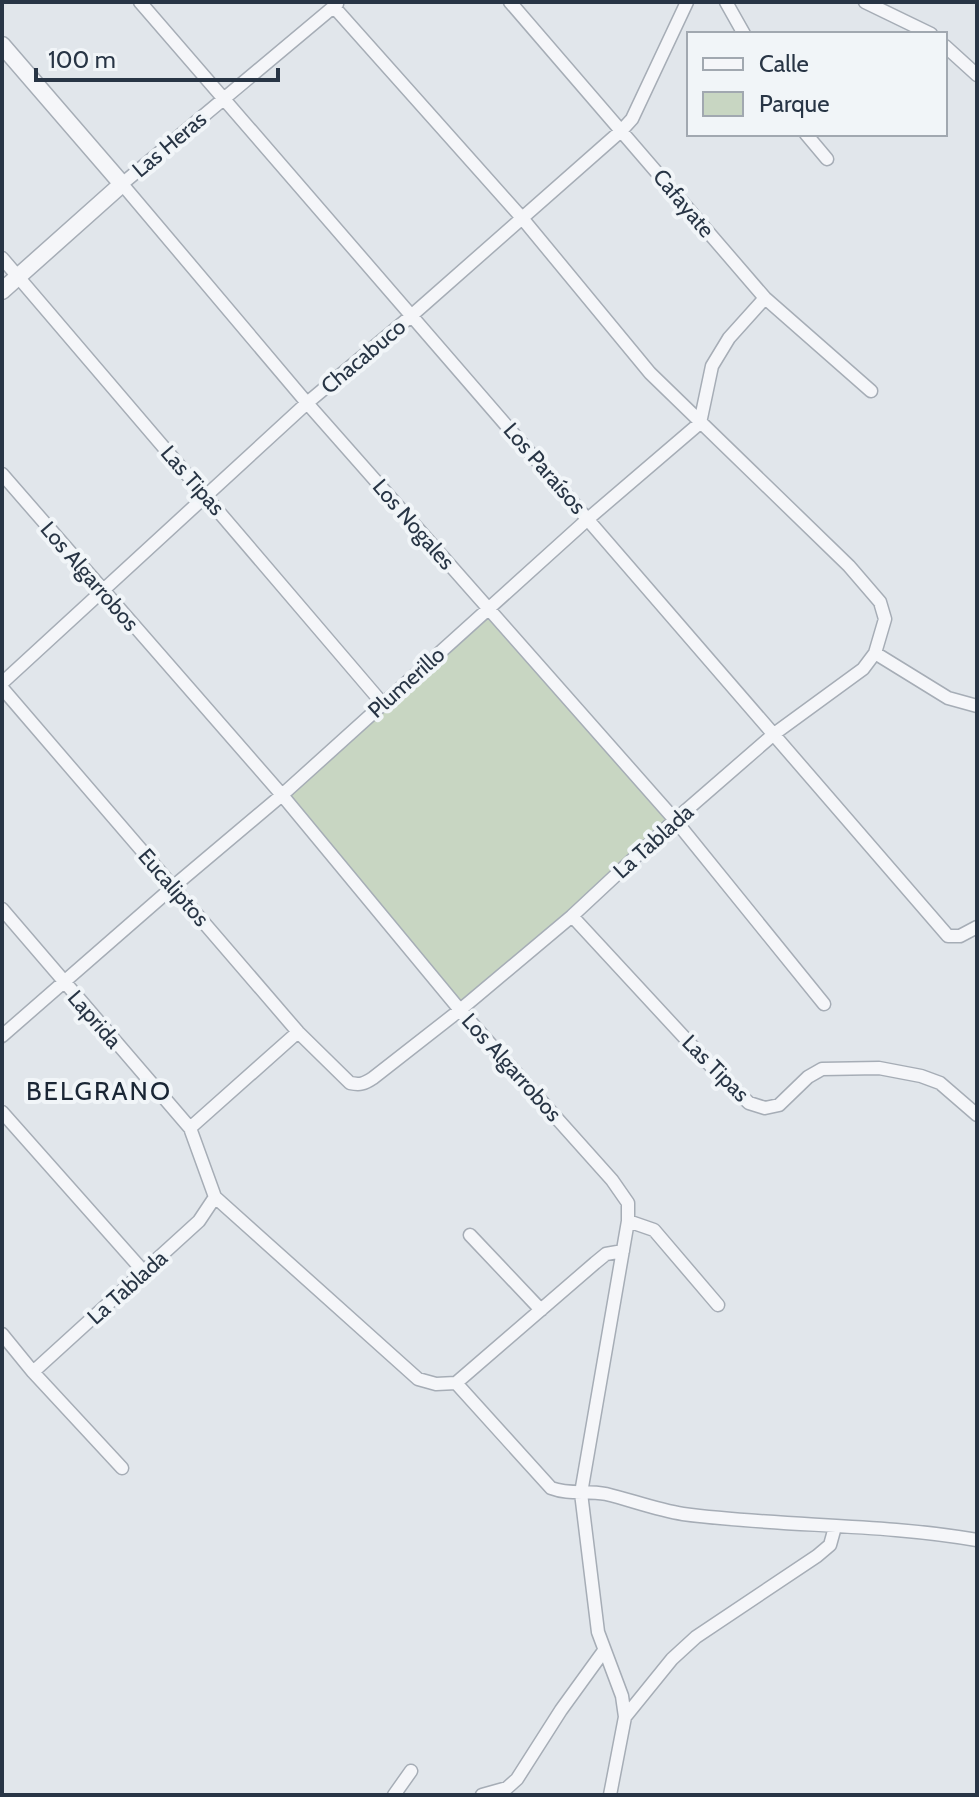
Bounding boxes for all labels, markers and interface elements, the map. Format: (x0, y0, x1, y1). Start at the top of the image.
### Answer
scale bar (36, 32, 278, 82)
legend (687, 32, 947, 136)
text: 100 m (48, 45, 116, 74)
text: Calle (759, 49, 809, 78)
text: Parque (759, 89, 829, 118)
street label: Las Heras (127, 106, 212, 183)
street label: Cafayate (647, 164, 720, 243)
street label: Chacabuco (315, 313, 411, 400)
street label: Los Paraísos (498, 417, 592, 520)
street label: Las Tipas (155, 440, 230, 521)
street label: Los Nogales (367, 474, 460, 575)
street label: Los Algarrobos (35, 516, 144, 637)
street label: Plumerillo (362, 641, 450, 724)
street label: La Tablada (608, 798, 699, 884)
street label: Eucaliptos (132, 843, 215, 932)
street label: Laprida (62, 985, 127, 1054)
street label: Los Algarrobos (456, 1008, 567, 1127)
street label: Las Tipas (676, 1029, 755, 1108)
district label: BELGRANO (26, 1075, 172, 1107)
street label: La Tablada (82, 1244, 173, 1330)

